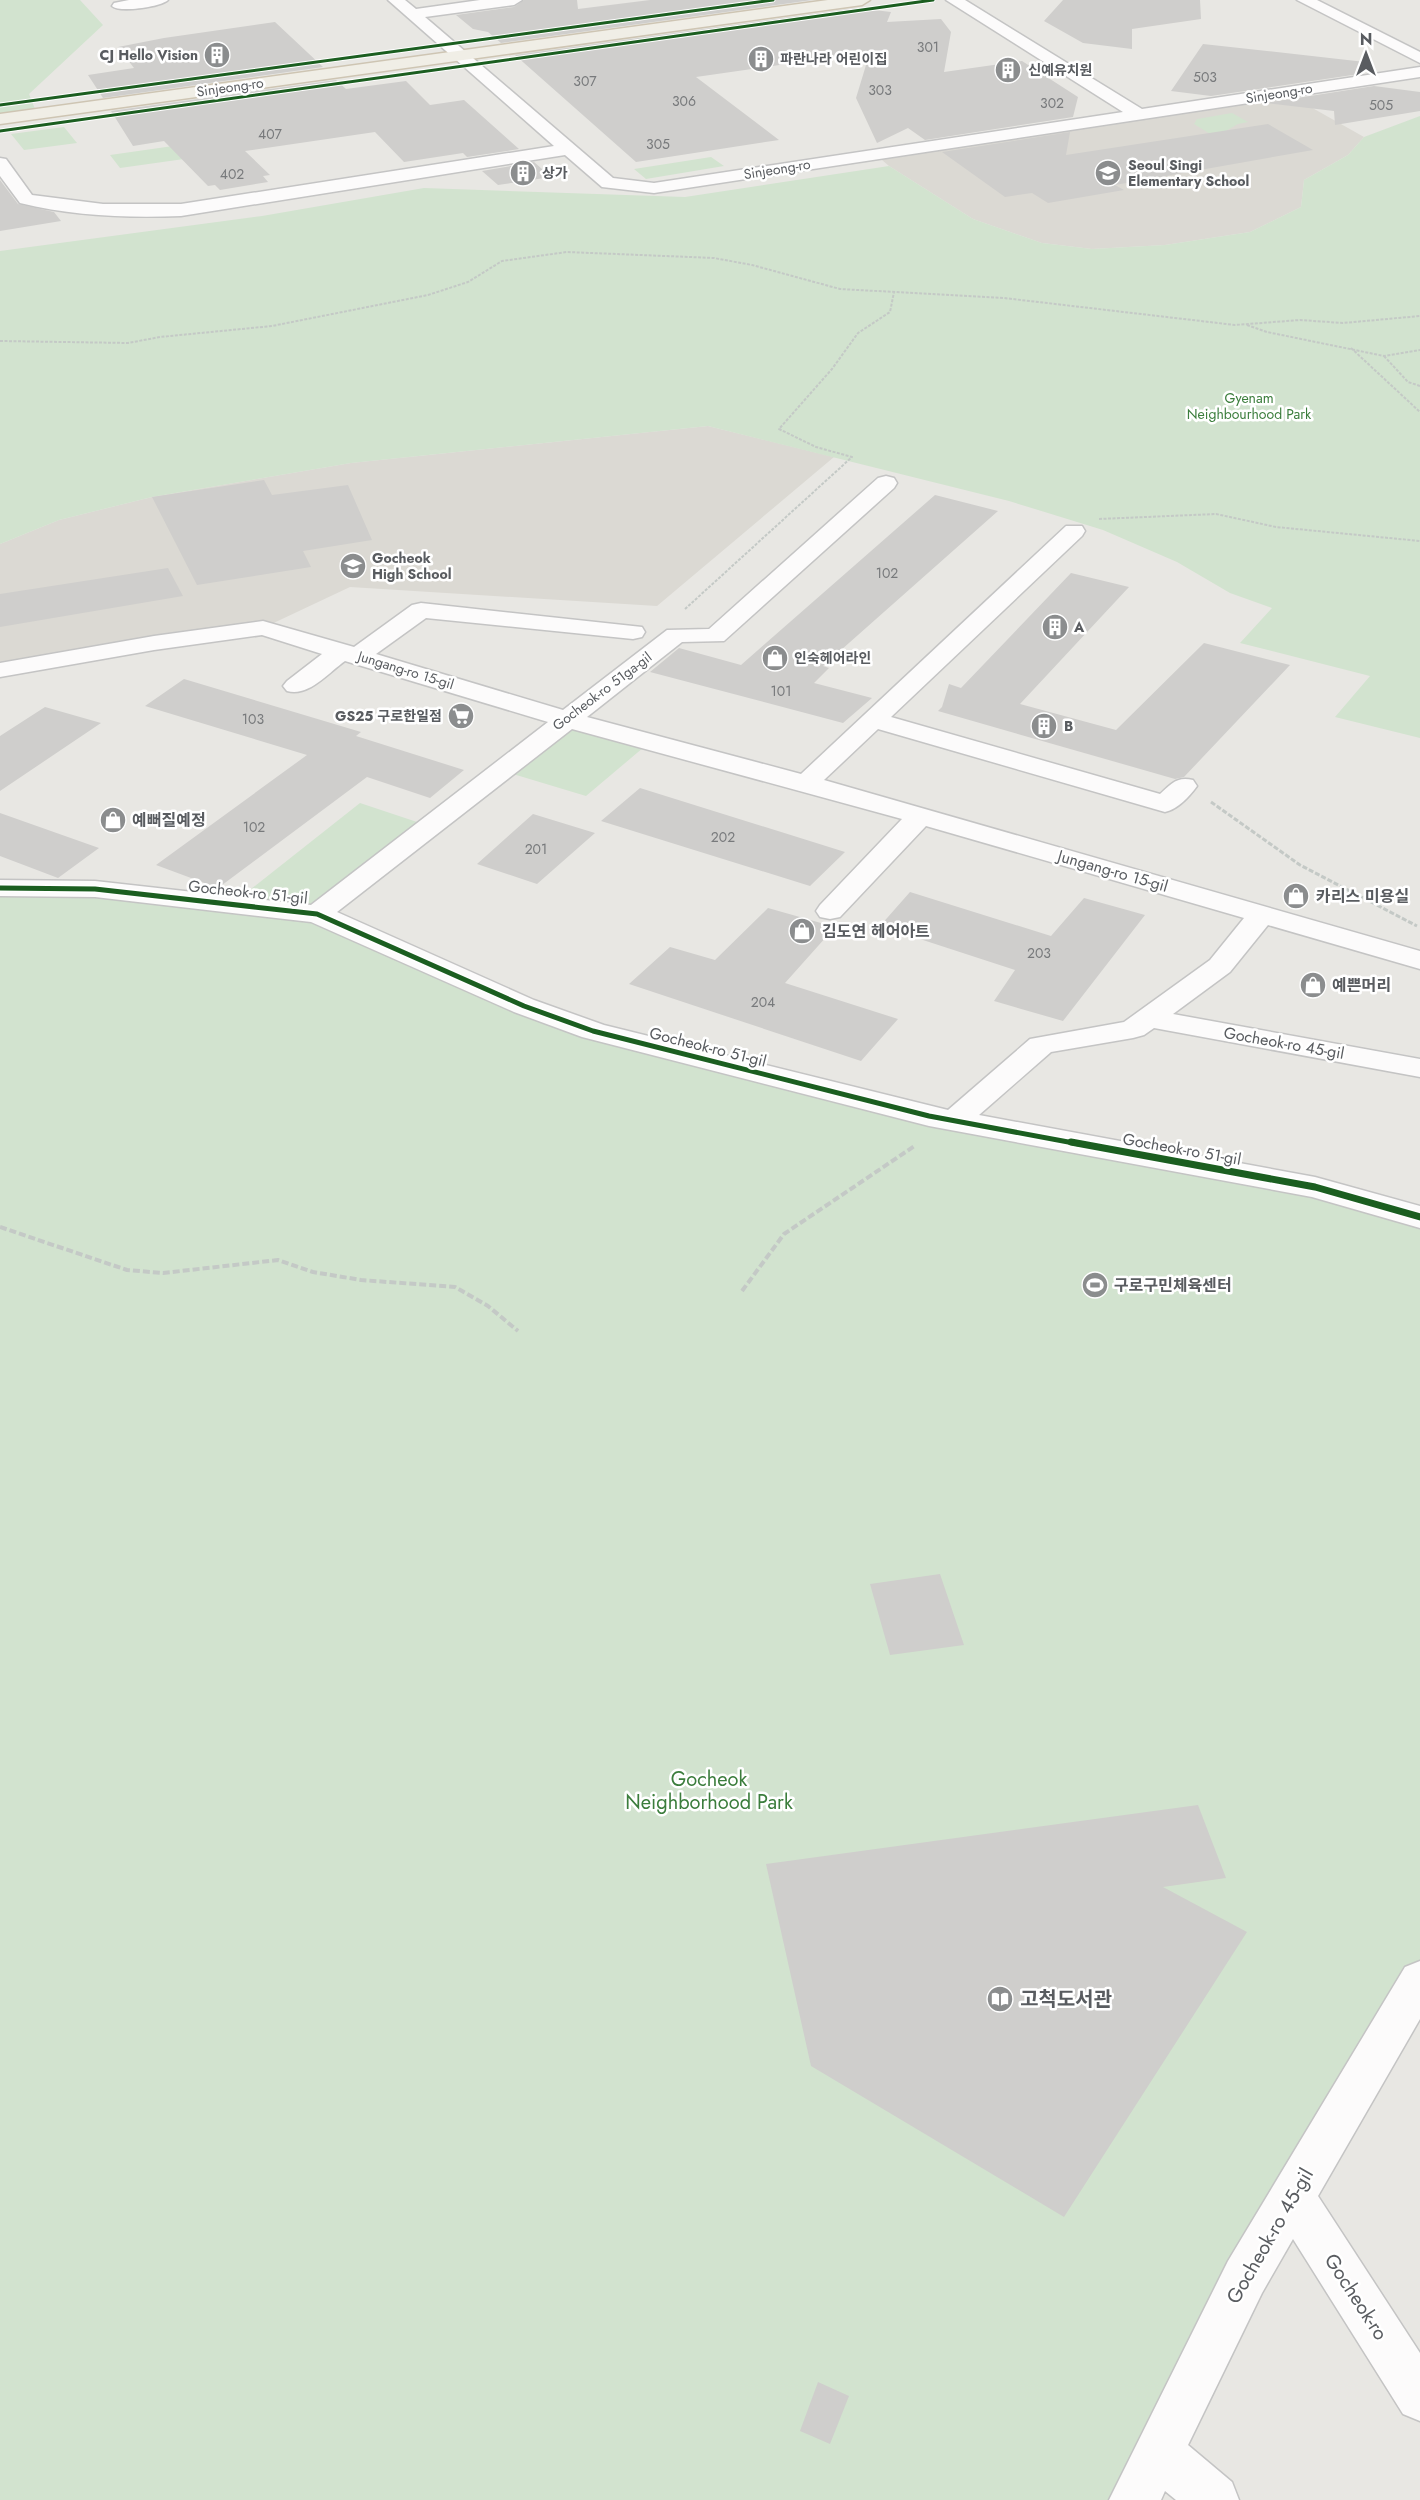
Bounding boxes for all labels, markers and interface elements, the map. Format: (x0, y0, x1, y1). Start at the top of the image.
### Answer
north arrow (1336, 24, 1396, 84)
text: N (1360, 28, 1372, 51)
house number: 301 (917, 37, 939, 57)
building icon: CJ Hello Vision (202, 40, 232, 70)
building icon: 파란나라 어린이집 (746, 44, 776, 74)
place label: CJ Hello Vision (100, 45, 198, 65)
place label: 파란나라 어린이집 (780, 49, 887, 69)
building icon: 신예유치원 (993, 55, 1023, 85)
place label: 신예유치원 (1028, 60, 1092, 80)
house number: 503 (1193, 67, 1217, 87)
house number: 307 (573, 71, 597, 91)
street label: Sinjeong-ro (195, 72, 265, 102)
street label: Sinjeong-ro (1244, 78, 1314, 108)
house number: 303 (868, 80, 892, 100)
house number: 306 (672, 91, 696, 111)
house number: 302 (1040, 93, 1064, 113)
house number: 505 (1369, 95, 1393, 115)
house number: 407 (258, 124, 283, 144)
house number: 305 (646, 134, 670, 154)
street label: Sinjeong-ro (742, 154, 812, 184)
place label: Seoul Singi Elementary School (1128, 155, 1249, 191)
building icon: 상가 (508, 158, 538, 188)
school or university icon: Seoul Singi Elementary School (1093, 158, 1123, 188)
place label: 상가 (542, 163, 568, 183)
house number: 402 (220, 164, 244, 184)
park label: Gyenam Neighbourhood Park (1187, 388, 1312, 424)
place label: Gocheok High School (372, 548, 452, 584)
school or university icon: Gocheok High School (338, 551, 368, 581)
house number: 102 (876, 563, 898, 583)
building icon: A (1040, 612, 1070, 642)
place label: A (1073, 617, 1085, 637)
shop icon: 인숙헤어라인 (760, 643, 790, 673)
street label: Jungang-ro 15-gil (354, 645, 456, 694)
street label: Gocheok-ro 51ga-gil (548, 647, 656, 735)
place label: 인숙헤어라인 (794, 648, 871, 668)
house number: 101 (771, 681, 792, 701)
supermarket icon: GS25 구로한일점 (446, 701, 476, 731)
place label: GS25 구로한일점 (335, 706, 442, 726)
house number: 103 (242, 709, 265, 729)
building icon: B (1029, 711, 1059, 741)
place label: B (1064, 716, 1073, 736)
shop icon: 예뻐질예정 (98, 805, 128, 835)
place label: 예뻐질예정 (132, 809, 206, 832)
house number: 102 (243, 817, 265, 837)
house number: 202 (711, 827, 735, 847)
house number: 201 (525, 839, 547, 859)
street label: Jungang-ro 15-gil (1053, 844, 1171, 898)
street label: Gocheok-ro 51-gil (187, 874, 309, 910)
shop icon: 카리스 미용실 (1281, 881, 1311, 911)
place label: 카리스 미용실 (1316, 885, 1409, 908)
shop icon: 김도연 헤어아트 (787, 916, 817, 946)
place label: 김도연 헤어아트 (822, 920, 930, 943)
house number: 203 (1027, 943, 1051, 963)
shop icon: 예쁜머리 (1298, 970, 1328, 1000)
place label: 예쁜머리 (1332, 974, 1391, 997)
house number: 204 (751, 992, 775, 1012)
street label: Gocheok-ro 51-gil (647, 1021, 769, 1073)
street label: Gocheok-ro 45-gil (1222, 1021, 1346, 1065)
street label: Gocheok-ro 51-gil (1121, 1127, 1243, 1171)
sports icon: 구로구민체육센터 (1080, 1270, 1110, 1300)
place label: 구로구민체육센터 (1114, 1274, 1232, 1297)
park label: Gocheok Neighborhood Park (625, 1765, 793, 1817)
library icon: 고척도서관 (985, 1984, 1015, 2014)
place label: 고척도서관 (1020, 1985, 1113, 2014)
street label: Gocheok-ro 45-gil (1219, 2163, 1321, 2309)
street label: Gocheok-ro (1317, 2248, 1395, 2346)

